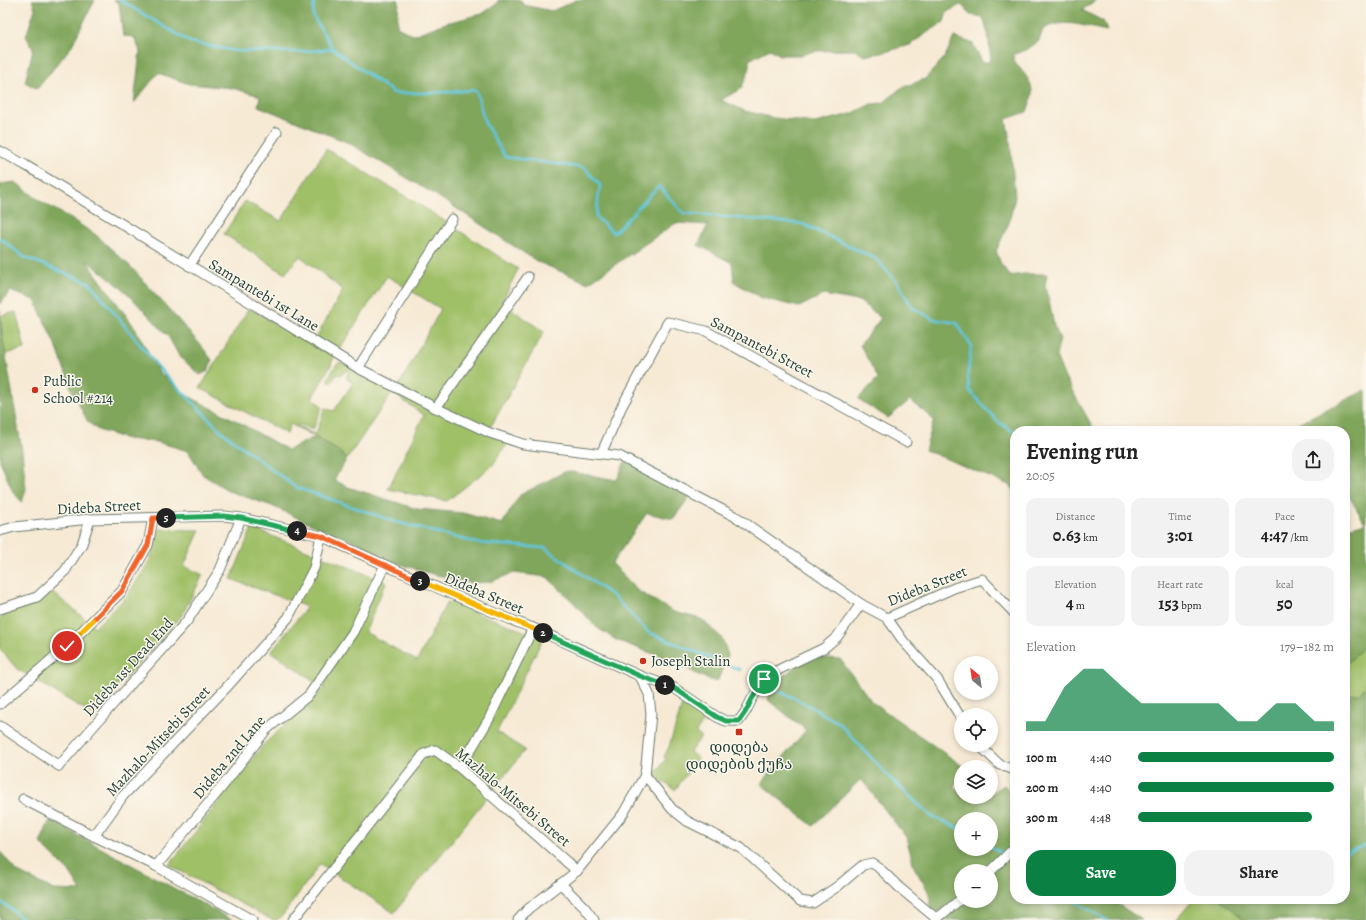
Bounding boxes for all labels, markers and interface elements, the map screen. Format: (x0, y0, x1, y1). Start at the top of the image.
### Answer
street label: Sampantebi 1st Lane (205, 254, 323, 336)
street label: Sampantebi Street (707, 311, 817, 383)
place label: Public School #214 (43, 371, 113, 408)
marker: Public School #214 (30, 385, 40, 395)
text: Evening run (1026, 437, 1138, 467)
button: share (1292, 439, 1334, 481)
text: 20:05 (1026, 467, 1055, 484)
street label: Dideba Street (57, 495, 142, 519)
pin: 5 (156, 508, 176, 528)
text: Distance (1056, 509, 1095, 524)
text: Time (1169, 509, 1191, 524)
text: Pace (1274, 509, 1295, 524)
text: 5 (164, 510, 168, 525)
pin: 4 (287, 521, 307, 541)
text: 4 (294, 523, 300, 538)
text: 0.63 (1053, 524, 1081, 547)
text: 3:01 (1167, 524, 1193, 547)
text: 4:47 (1261, 524, 1288, 547)
text: km (1081, 530, 1098, 545)
text: /km (1288, 530, 1309, 545)
street label: Dideba Street (884, 561, 970, 611)
street label: Dideba Street (441, 567, 527, 619)
pin: 3 (410, 571, 430, 591)
text: 3 (418, 573, 422, 588)
text: Elevation (1054, 577, 1096, 592)
text: Heart rate (1157, 577, 1203, 592)
text: kcal (1276, 577, 1293, 592)
text: 4 (1066, 592, 1074, 615)
text: 153 (1158, 592, 1179, 615)
text: 50 (1277, 592, 1293, 615)
text: m (1074, 598, 1085, 613)
text: bpm (1179, 598, 1202, 613)
street label: Dideba 1st Dead End (78, 613, 178, 721)
pin: 2 (533, 623, 553, 643)
text: 2 (540, 625, 546, 640)
pin (50, 629, 84, 663)
icon: check (56, 635, 78, 657)
text: Elevation (1026, 638, 1076, 655)
text: 179–182 m (1280, 638, 1334, 655)
place label: Joseph Stalin (651, 651, 730, 671)
marker: Joseph Stalin (638, 656, 648, 666)
north arrow (954, 656, 998, 700)
map controls (954, 656, 998, 908)
pin (747, 662, 781, 696)
icon: arrive (753, 668, 775, 690)
pin: 1 (655, 675, 675, 695)
text: 1 (663, 677, 667, 692)
street label: Mazhalo-Mitsebi Street (102, 681, 214, 800)
button: locate (954, 708, 998, 752)
street label: Dideba 2nd Lane (188, 711, 270, 803)
marker: დიდება დიდების ქუჩა (734, 727, 744, 737)
place label: დიდება დიდების ქუჩა (686, 737, 792, 774)
street label: Mazhalo-Mitsebi Street (451, 743, 575, 851)
text: 100 m (1026, 749, 1057, 766)
text: 4:40 (1090, 749, 1112, 766)
button: layers (954, 760, 998, 804)
text: 200 m (1026, 779, 1059, 796)
text: 4:40 (1090, 779, 1112, 796)
text: 300 m (1026, 809, 1058, 826)
text: 4:48 (1090, 809, 1111, 826)
button: + (954, 812, 998, 856)
button: Save (1026, 850, 1176, 896)
button: Share (1184, 850, 1334, 896)
button: − (954, 864, 998, 908)

